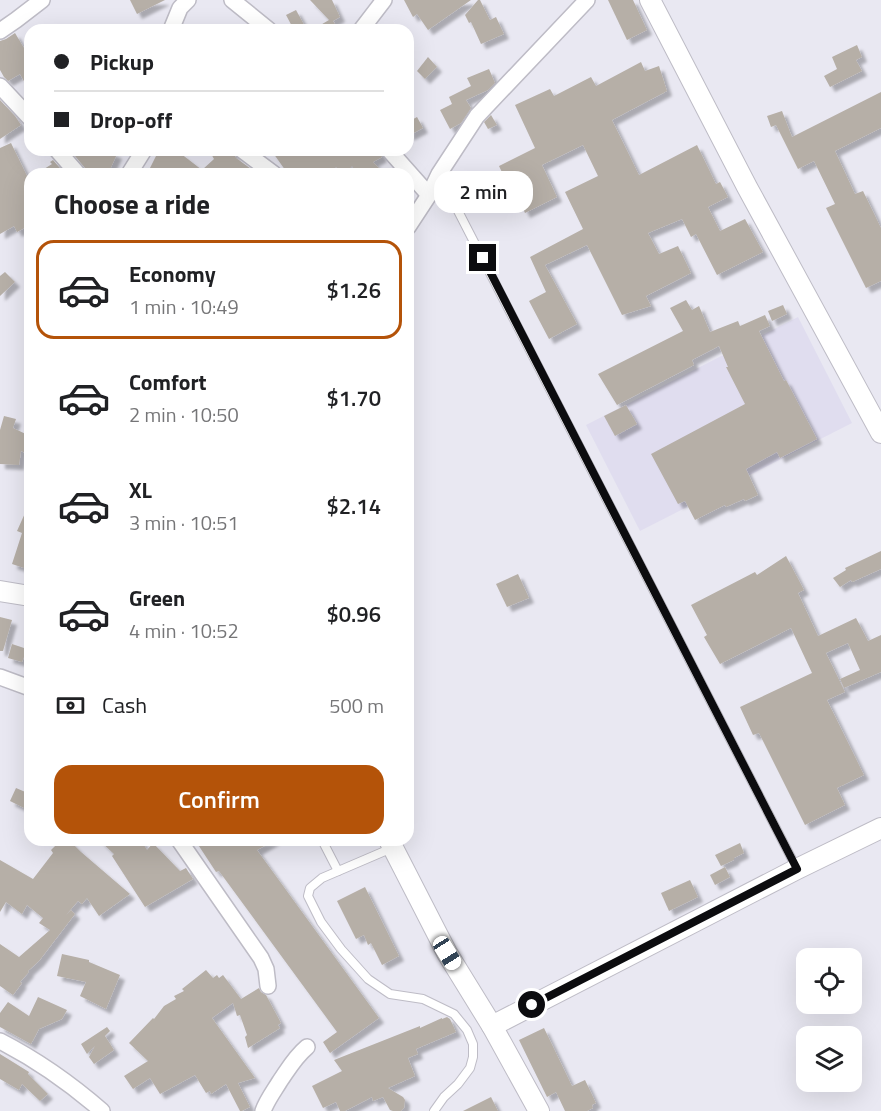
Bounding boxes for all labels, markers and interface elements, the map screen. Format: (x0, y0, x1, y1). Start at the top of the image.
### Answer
text: Pickup (90, 45, 154, 79)
text: Drop-off (90, 103, 172, 137)
callout: 2 min (434, 171, 532, 213)
text: 2 min (459, 176, 508, 207)
text: Choose a ride (54, 183, 210, 224)
route end (469, 244, 496, 271)
text: Economy (129, 257, 216, 291)
icon: car (57, 263, 111, 317)
text: $1.26 (326, 273, 381, 307)
text: 1 min · 10:49 (129, 291, 239, 322)
text: Comfort (129, 365, 207, 399)
icon: car (57, 371, 111, 425)
text: $1.70 (326, 381, 381, 415)
text: 2 min · 10:50 (129, 399, 239, 430)
text: XL (129, 473, 152, 507)
icon: car (57, 479, 111, 533)
text: $2.14 (326, 489, 381, 523)
text: 3 min · 10:51 (129, 507, 239, 538)
text: Green (129, 581, 185, 615)
icon: car (57, 587, 111, 641)
text: $0.96 (326, 597, 381, 631)
text: 4 min · 10:52 (129, 615, 239, 646)
text: Cash (102, 688, 147, 722)
icon: cash (54, 689, 87, 722)
text: 500 m (329, 690, 384, 721)
button: Confirm (54, 765, 384, 834)
car (430, 933, 464, 973)
map controls (796, 948, 862, 1092)
button: locate (796, 948, 862, 1014)
route start (518, 991, 545, 1018)
button: layers (796, 1026, 862, 1092)

